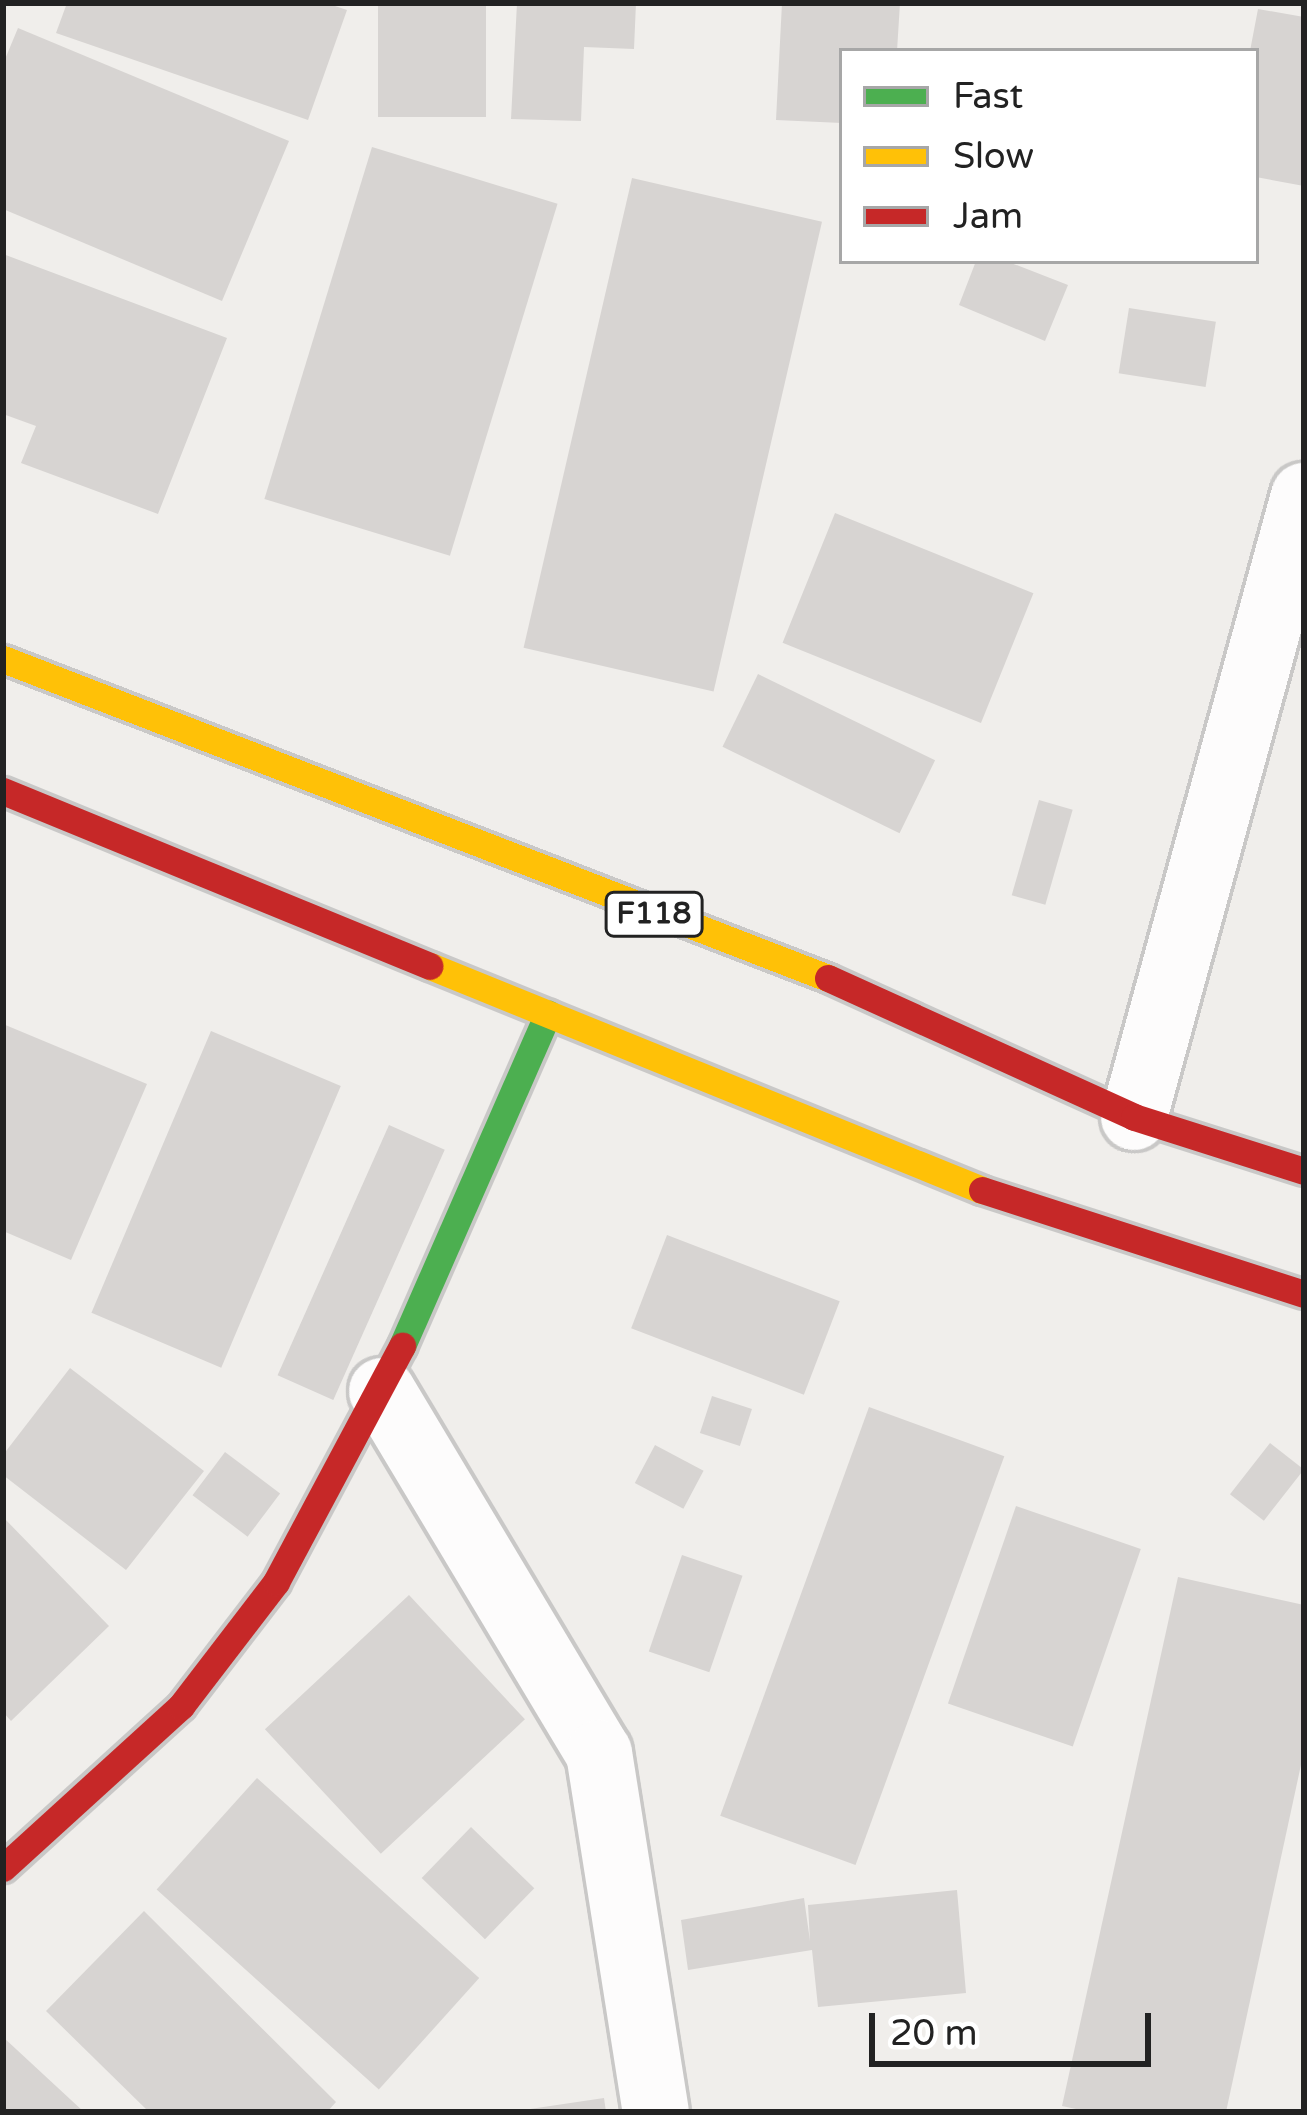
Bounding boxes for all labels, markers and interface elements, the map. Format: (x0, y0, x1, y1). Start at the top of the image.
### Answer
legend (839, 48, 1259, 264)
text: Fast (953, 75, 1023, 118)
text: Slow (953, 135, 1034, 178)
text: Jam (953, 195, 1023, 238)
road number: F118 (603, 890, 705, 938)
scale bar (875, 1989, 1157, 2063)
text: 20 m (890, 2012, 978, 2055)

